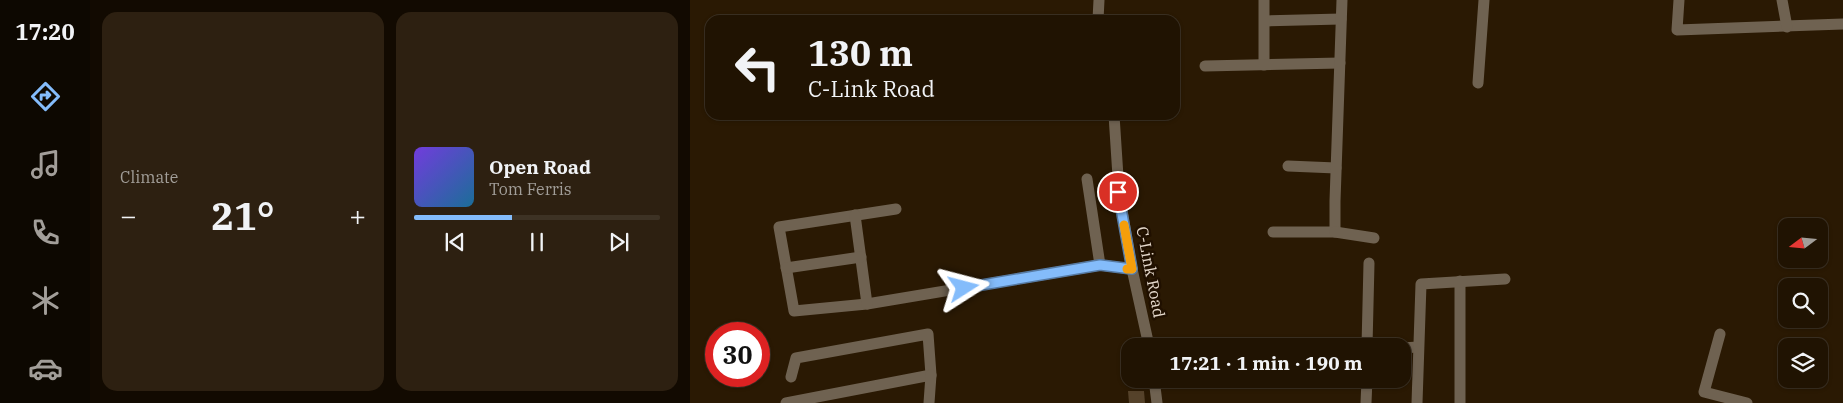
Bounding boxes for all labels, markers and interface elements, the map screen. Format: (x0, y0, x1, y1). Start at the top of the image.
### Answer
text: 17:20 (15, 17, 75, 46)
text: 130 m (808, 30, 913, 76)
icon: left (725, 35, 790, 100)
text: C-Link Road (808, 74, 935, 103)
icon: directions (28, 79, 63, 114)
icon: music (28, 147, 63, 182)
text: Open Road (489, 155, 591, 179)
text: Climate (120, 167, 178, 187)
pin (1097, 171, 1139, 213)
icon: arrive (1104, 178, 1132, 206)
text: Tom Ferris (489, 179, 572, 199)
text: 21° (211, 191, 275, 240)
text: − (120, 197, 137, 234)
text: + (349, 197, 366, 234)
icon: phone (28, 215, 63, 250)
north arrow (1778, 218, 1828, 268)
map controls (1778, 218, 1828, 388)
street label: C-Link Road (1132, 225, 1170, 319)
icon: previous (441, 228, 469, 256)
icon: pause (523, 228, 551, 256)
icon: next (605, 228, 633, 256)
position arrow (937, 261, 989, 313)
button: search (1778, 278, 1828, 328)
icon: climate (28, 283, 63, 318)
speed limit sign: 30 (705, 322, 770, 387)
button: layers (1778, 338, 1828, 388)
icon: car (28, 351, 63, 386)
text: 17:21 · 1 min · 190 m (1170, 351, 1362, 375)

